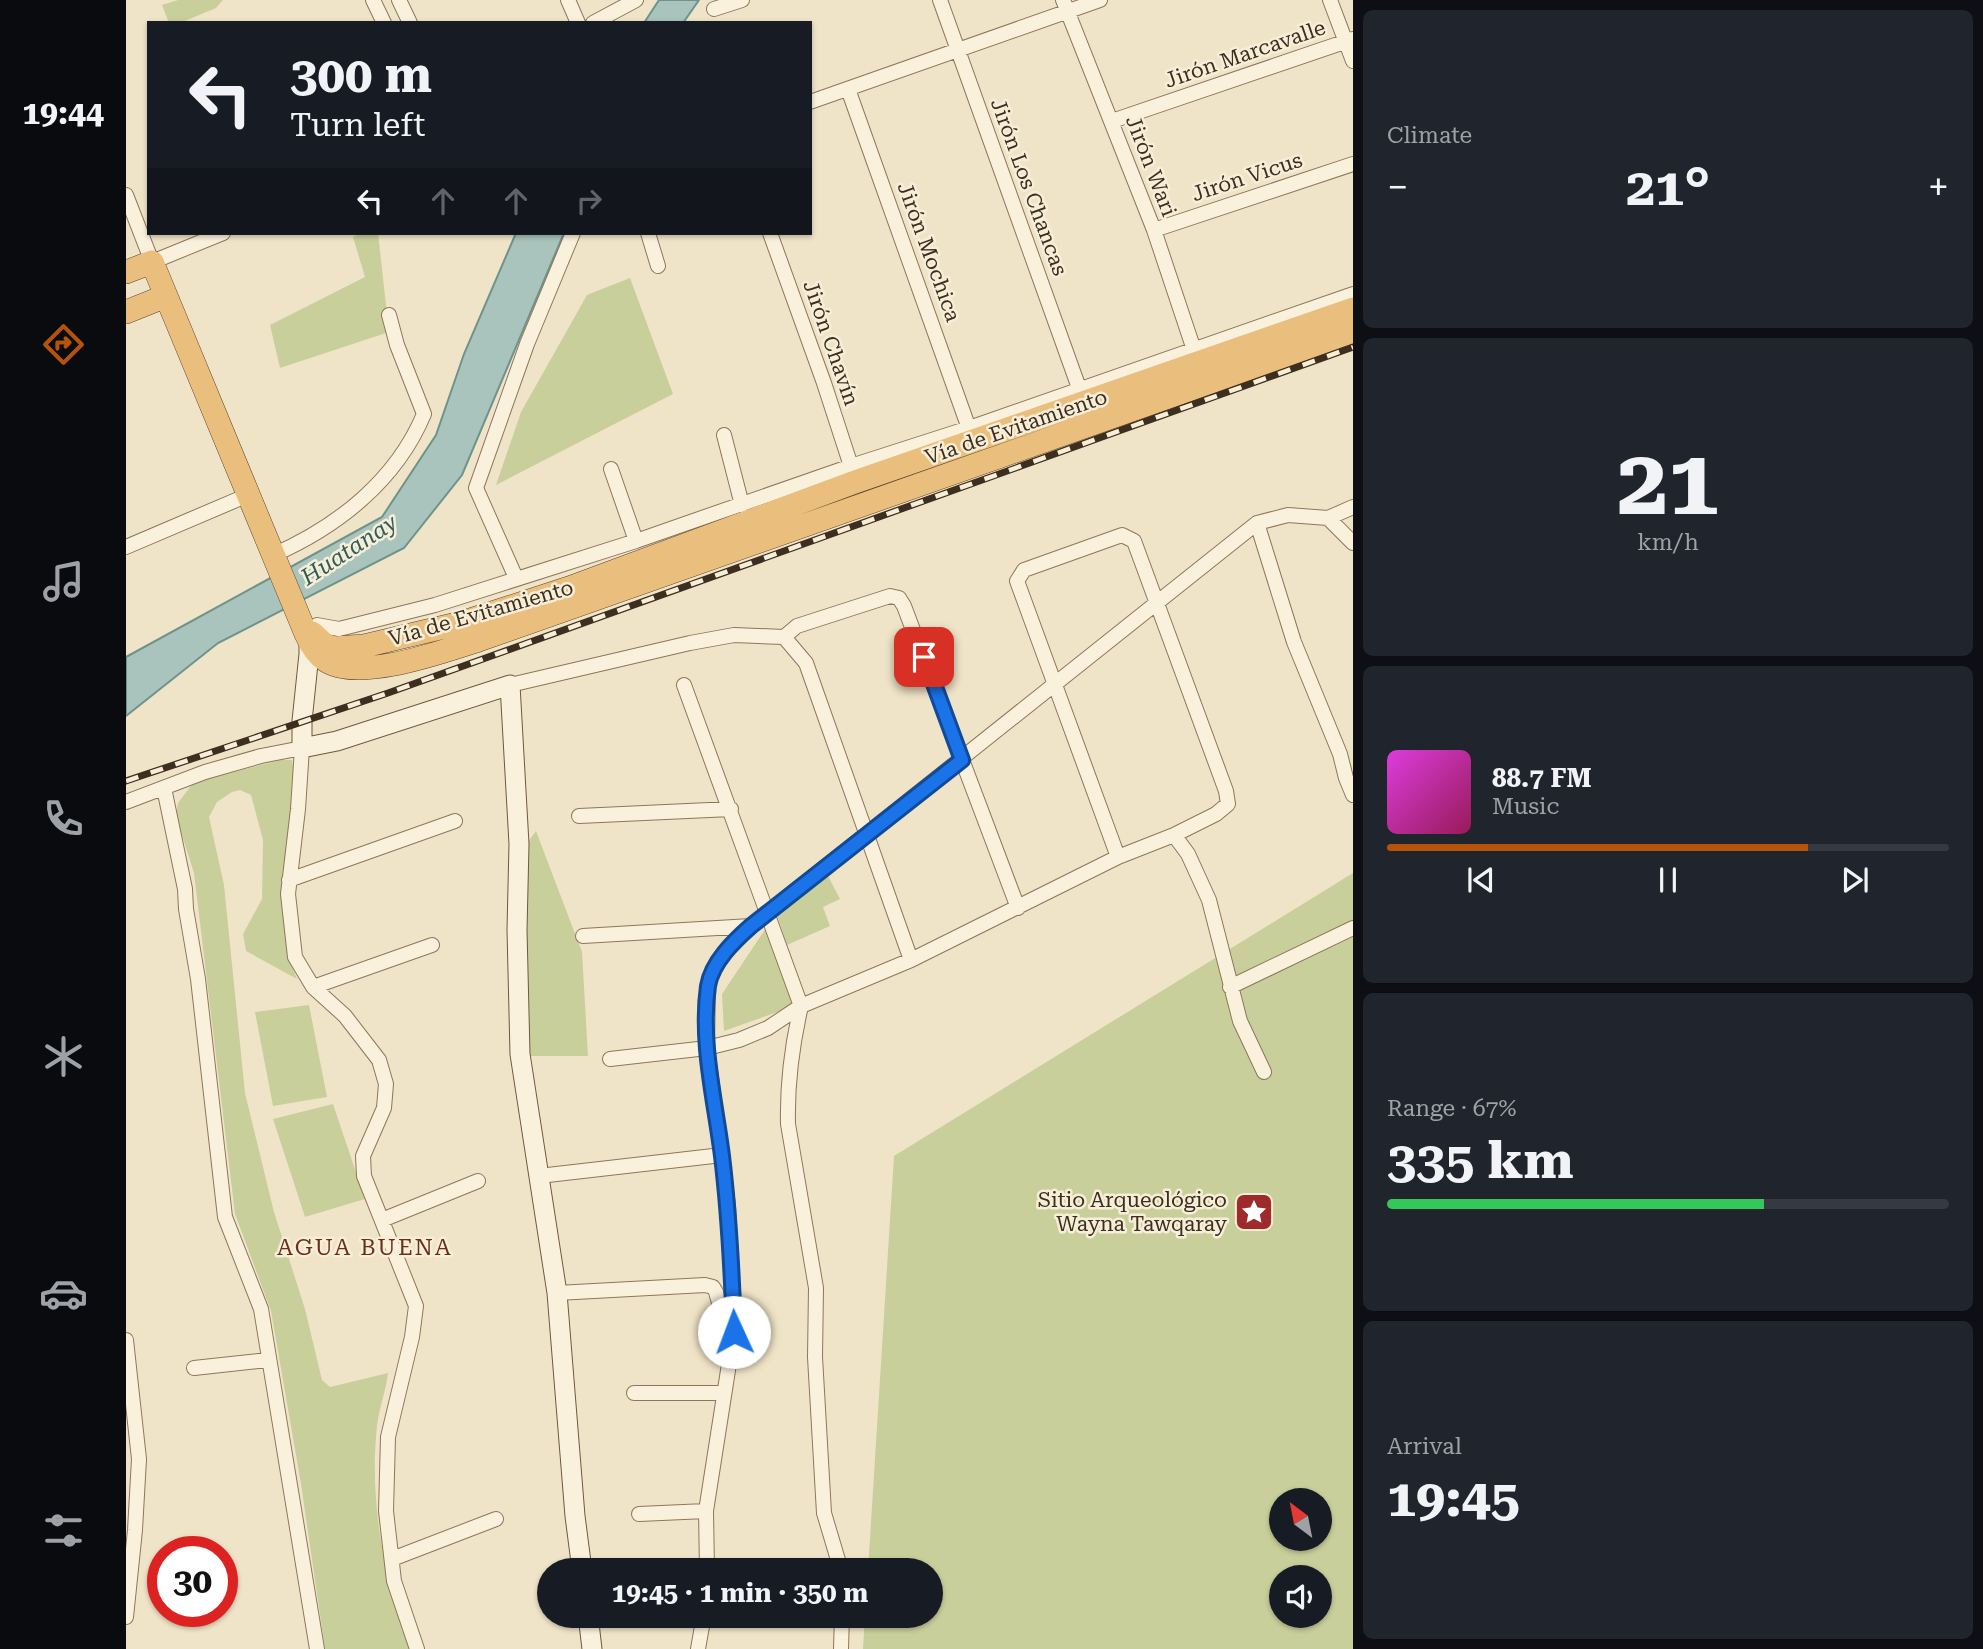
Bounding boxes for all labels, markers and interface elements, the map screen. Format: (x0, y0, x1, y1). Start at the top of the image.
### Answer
street label: Jirón Marcavalle (1161, 15, 1329, 93)
text: 300 m (290, 47, 432, 104)
icon: left (175, 49, 266, 140)
text: 19:44 (22, 94, 104, 132)
street label: Jirón Los Chancas (986, 95, 1072, 279)
text: Turn left (290, 106, 425, 144)
street label: Jirón Wari (1121, 112, 1181, 220)
text: Climate (1387, 122, 1472, 149)
street label: Jirón Vicus (1189, 148, 1305, 206)
text: 21° (1626, 157, 1710, 218)
text: − (1387, 165, 1408, 209)
text: + (1928, 165, 1949, 209)
street label: Jirón Mochica (893, 179, 966, 326)
icon: left (351, 182, 389, 220)
icon: ahead (424, 182, 462, 220)
icon: ahead (497, 182, 535, 220)
icon: right (570, 182, 608, 220)
street label: Jirón Chavín (798, 277, 864, 409)
icon: directions (39, 320, 88, 369)
street label: Vía de Evitamiento (922, 385, 1110, 469)
text: 21 (1617, 430, 1719, 536)
water label: Huatanay (295, 508, 403, 592)
text: km/h (1637, 529, 1699, 556)
icon: music (39, 557, 88, 606)
street label: Vía de Evitamiento (386, 575, 576, 651)
pin (894, 627, 954, 687)
icon: arrive (905, 638, 943, 676)
text: 88.7 FM (1492, 763, 1592, 793)
text: Music (1492, 793, 1559, 820)
icon: phone (39, 794, 88, 843)
icon: previous (1462, 861, 1500, 899)
icon: pause (1649, 861, 1687, 899)
icon: next (1836, 861, 1874, 899)
icon: climate (39, 1032, 88, 1081)
text: Range · 67% (1387, 1095, 1516, 1122)
text: 335 km (1387, 1130, 1574, 1191)
place label: Sitio Arqueológico Wayna Tawqaray (1038, 1188, 1228, 1236)
place icon: Sitio Arqueológico Wayna Tawqaray (1233, 1191, 1275, 1233)
district label: AGUA BUENA (277, 1234, 453, 1261)
icon: car (39, 1269, 88, 1318)
position arrow (697, 1295, 771, 1369)
text: Arrival (1387, 1433, 1462, 1460)
text: 19:45 (1387, 1468, 1520, 1529)
north arrow (1269, 1488, 1332, 1550)
map controls (1269, 1488, 1332, 1628)
icon: filters (39, 1506, 88, 1555)
speed limit sign: 30 (147, 1536, 238, 1627)
button: sound (1269, 1565, 1332, 1628)
text: 19:45 · 1 min · 350 m (612, 1578, 868, 1608)

